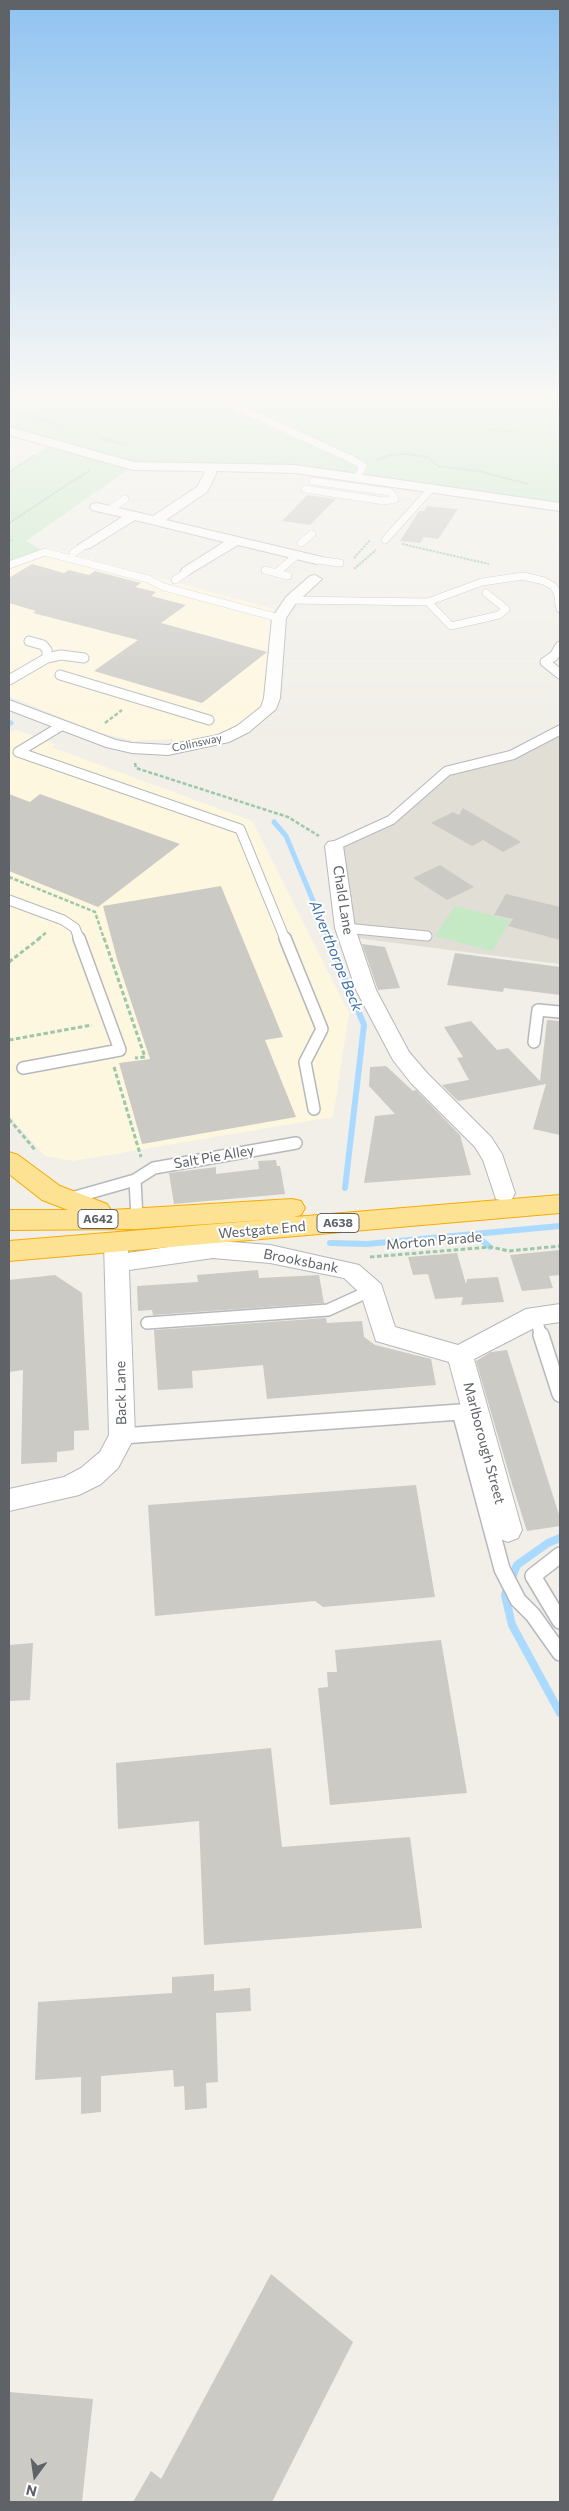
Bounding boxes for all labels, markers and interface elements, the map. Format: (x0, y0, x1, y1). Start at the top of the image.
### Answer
street label: Colinsway (171, 731, 223, 755)
street label: Chald Lane (329, 864, 357, 936)
water label: Alverthorpe Beck (306, 898, 366, 1014)
street label: Salt Pie Alley (173, 1142, 255, 1172)
road number: A642 (78, 1210, 118, 1228)
road number: A638 (317, 1214, 359, 1232)
street label: Westgate End (218, 1218, 306, 1242)
street label: Morton Parade (385, 1228, 483, 1254)
street label: Brooksbank (262, 1245, 340, 1277)
street label: Back Lane (112, 1361, 130, 1425)
street label: Marlborough Street (460, 1380, 508, 1506)
north arrow (10, 2451, 60, 2501)
text: N (24, 2482, 38, 2501)

